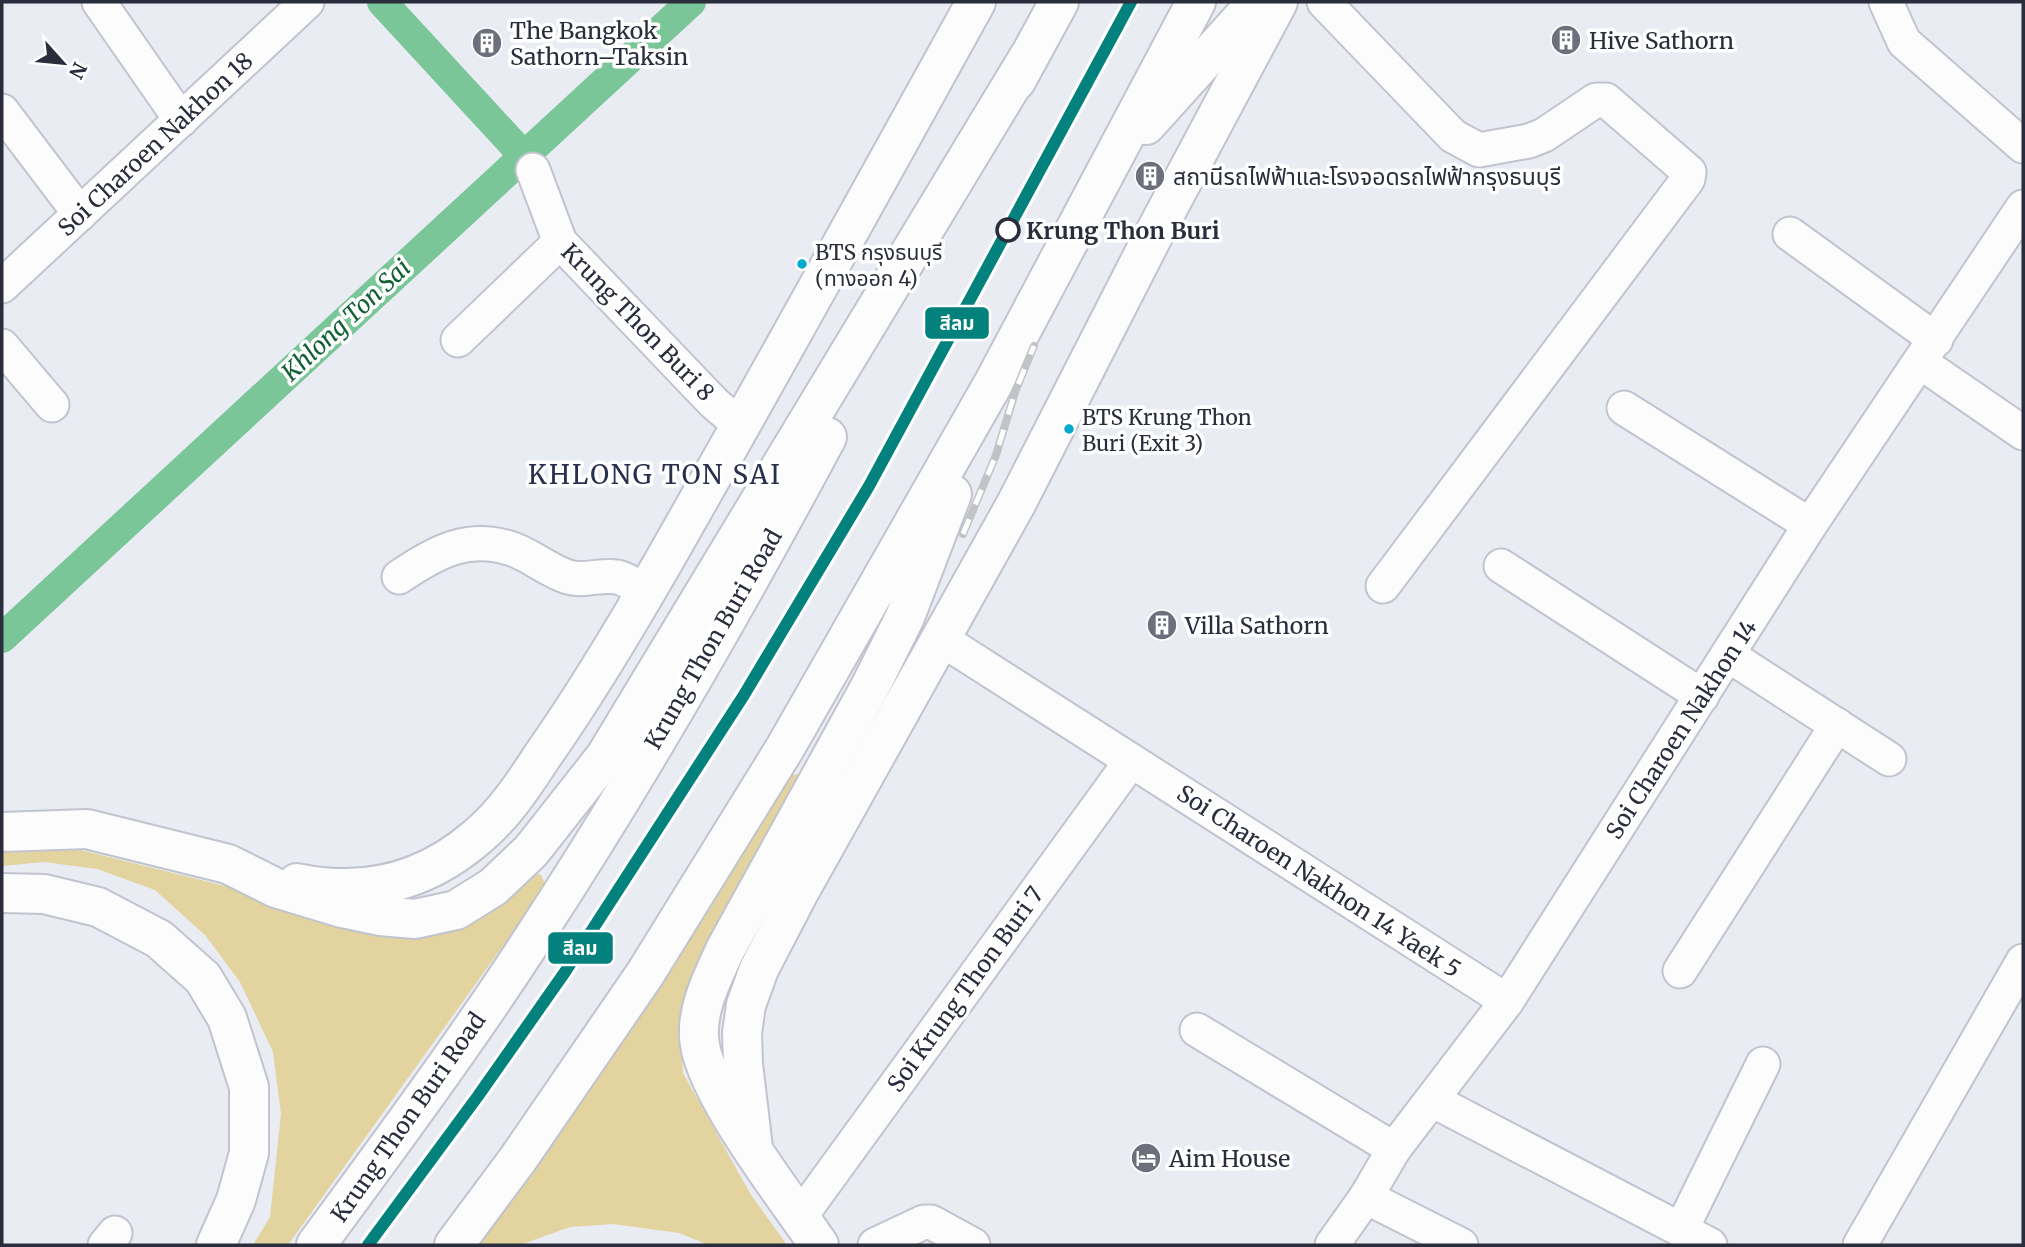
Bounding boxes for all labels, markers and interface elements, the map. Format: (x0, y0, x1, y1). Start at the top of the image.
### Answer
place label: The Bangkok Sathorn–Taksin (510, 16, 688, 71)
building icon: Hive Sathorn (1549, 23, 1583, 57)
building icon: The Bangkok Sathorn–Taksin (470, 26, 504, 60)
place label: Hive Sathorn (1589, 26, 1734, 55)
north arrow (28, 28, 98, 98)
street label: Soi Charoen Nakhon 18 (52, 47, 258, 241)
building icon: สถานีรถไฟฟ้าและโรงจอดรถไฟฟ้ากรุงธนบุรี (1133, 159, 1167, 193)
place label: สถานีรถไฟฟ้าและโรงจอดรถไฟฟ้ากรุงธนบุรี (1173, 162, 1561, 191)
place label: Krung Thon Buri (1026, 216, 1220, 245)
marker: Krung Thon Buri (996, 218, 1020, 242)
street label: Krung Thon Buri 8 (555, 237, 721, 407)
place label: BTS กรุงธนบุรี (ทางออก 4) (815, 239, 942, 292)
water label: Khlong Ton Sai (274, 252, 417, 388)
marker: BTS กรุงธนบุรี (ทางออก 4) (795, 257, 809, 271)
line badge: สีลม (924, 306, 990, 340)
text: สีลม (939, 311, 975, 335)
place label: BTS Krung Thon Buri (Exit 3) (1082, 404, 1252, 457)
marker: BTS Krung Thon Buri (Exit 3) (1062, 422, 1076, 436)
district label: KHLONG TON SAI (528, 458, 782, 491)
street label: Krung Thon Buri Road (638, 524, 788, 754)
building icon: Villa Sathorn (1145, 608, 1179, 642)
place label: Villa Sathorn (1184, 611, 1329, 640)
street label: Soi Charoen Nakhon 14 (1599, 614, 1763, 844)
street label: Soi Charoen Nakhon 14 Yaek 5 (1172, 778, 1466, 984)
street label: Soi Krung Thon Buri 7 (881, 881, 1049, 1097)
line badge: สีลม (547, 931, 614, 965)
text: สีลม (562, 936, 598, 960)
street label: Krung Thon Buri Road (325, 1006, 492, 1228)
hotel icon: Aim House (1129, 1141, 1163, 1175)
place label: Aim House (1168, 1144, 1290, 1173)

